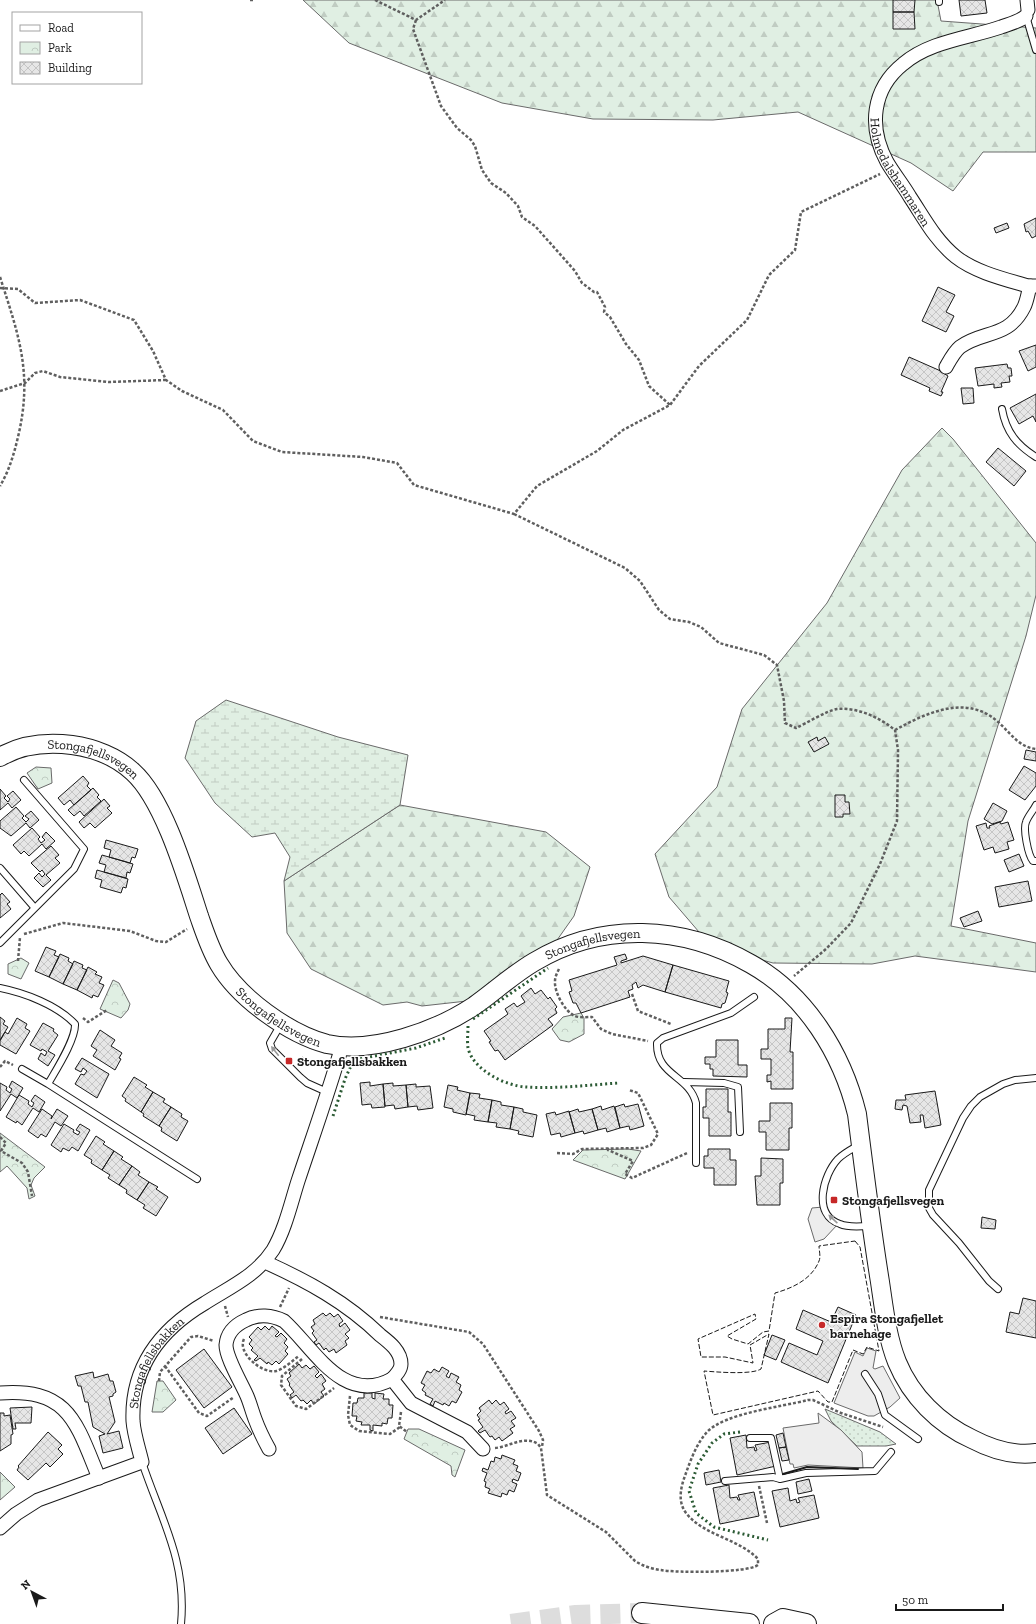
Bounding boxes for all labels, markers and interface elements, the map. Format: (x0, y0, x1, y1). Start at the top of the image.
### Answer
legend (12, 12, 142, 84)
text: Road (48, 21, 74, 35)
text: Park (48, 41, 73, 55)
text: Building (48, 61, 92, 75)
street label: Holmedalshammaren (867, 118, 934, 230)
street label: Stongafjellsvegen (47, 737, 143, 782)
street label: Stongafjellsvegen (542, 926, 641, 963)
street label: Stongafjellsvegen (233, 984, 324, 1050)
one-way arrow (271, 1045, 280, 1056)
place label: Stongafjellsbakken (297, 1054, 407, 1070)
marker: Stongafjellsbakken (284, 1056, 294, 1066)
place label: Stongafjellsvegen (842, 1193, 945, 1209)
marker: Stongafjellsvegen (829, 1195, 839, 1205)
one-way arrow (828, 1215, 838, 1224)
place label: Espira Stongafjellet barnehage (829, 1311, 944, 1341)
street label: Stongafjellsbakken (126, 1313, 187, 1409)
marker: Espira Stongafjellet barnehage (817, 1320, 827, 1330)
north arrow (12, 1572, 52, 1612)
text: N (18, 1577, 34, 1592)
scale bar (896, 1586, 1003, 1612)
text: 50 m (902, 1593, 929, 1607)

